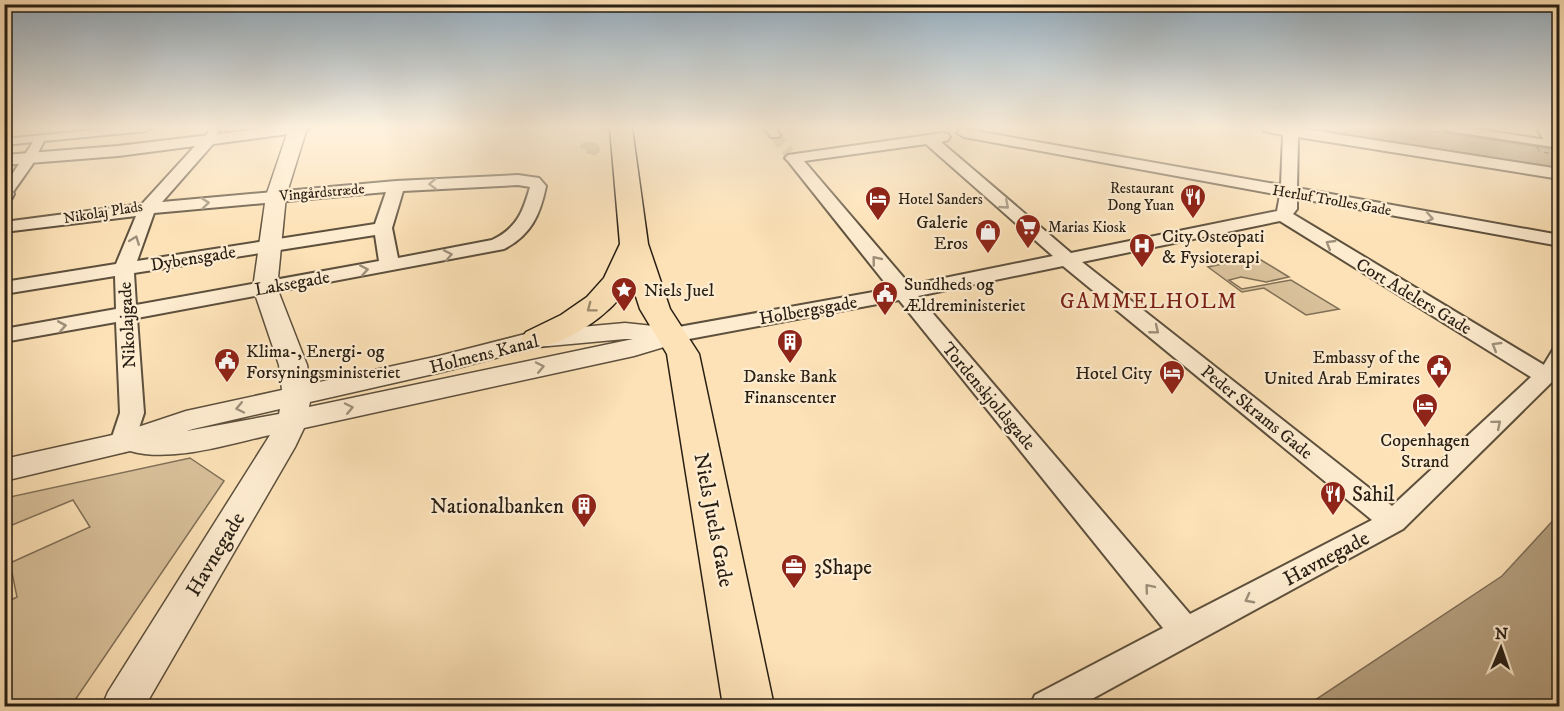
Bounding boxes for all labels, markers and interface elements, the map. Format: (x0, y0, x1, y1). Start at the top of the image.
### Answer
one-way arrow (428, 178, 437, 191)
street label: Vingårdstræde (278, 179, 365, 206)
place label: Restaurant Dong Yuan (1107, 179, 1174, 215)
street label: Herluf Trolles Gade (1271, 181, 1393, 220)
restaurant icon: Restaurant Dong Yuan (1178, 182, 1208, 220)
hotel icon: Hotel Sanders (863, 184, 893, 222)
place label: Hotel Sanders (898, 190, 983, 209)
street label: Nikolaj Plads (62, 197, 144, 228)
one-way arrow (200, 197, 209, 210)
one-way arrow (998, 198, 1009, 209)
one-way arrow (1423, 211, 1433, 224)
place label: Galerie Eros (916, 212, 968, 255)
supermarket icon: Marias Kiosk (1013, 212, 1043, 250)
shop icon: Galerie Eros (973, 217, 1003, 255)
place label: Marias Kiosk (1048, 218, 1127, 237)
place label: City Osteopati & Fysioterapi (1162, 226, 1264, 269)
hospital icon: City Osteopati & Fysioterapi (1127, 231, 1157, 269)
one-way arrow (127, 236, 140, 246)
one-way arrow (1326, 240, 1336, 252)
street label: Dybensgade (149, 241, 237, 277)
one-way arrow (442, 249, 452, 262)
street label: Cort Adelers Gade (1352, 254, 1475, 340)
one-way arrow (873, 256, 884, 267)
one-way arrow (359, 265, 368, 277)
street label: Laksegade (253, 267, 331, 301)
place label: Sundheds og Ældreministeriet (903, 274, 1026, 317)
place icon: Niels Juel (609, 275, 639, 313)
public building icon: Sundheds og Ældreministeriet (870, 279, 900, 317)
place label: Niels Juel (644, 280, 715, 302)
street label: Nikolajgade (115, 281, 141, 369)
district label: GAMMELHOLM (1060, 289, 1238, 315)
street label: Holbergsgade (757, 292, 859, 330)
one-way arrow (587, 301, 598, 312)
one-way arrow (57, 320, 67, 333)
one-way arrow (1148, 322, 1159, 333)
building icon: Danske Bank Finanscenter (775, 327, 805, 365)
street label: Holmens Kanal (427, 331, 542, 379)
street label: Tordenskjoldsgade (937, 338, 1040, 455)
place label: Klima-, Energi- og Forsyningsministeriet (246, 341, 401, 384)
one-way arrow (1492, 342, 1502, 353)
public building icon: Klima-, Energi- og Forsyningsministeriet (212, 346, 242, 384)
place label: Embassy of the United Arab Emirates (1264, 347, 1420, 390)
public building icon: Embassy of the United Arab Emirates (1424, 352, 1454, 390)
hotel icon: Hotel City (1157, 358, 1187, 396)
street label: Peder Skrams Gade (1196, 361, 1317, 465)
one-way arrow (535, 362, 545, 375)
place label: Hotel City (1075, 363, 1152, 385)
place label: Danske Bank Finanscenter (743, 366, 837, 409)
hotel icon: Copenhagen Strand (1410, 391, 1440, 429)
one-way arrow (235, 401, 245, 414)
one-way arrow (344, 402, 354, 415)
one-way arrow (1490, 420, 1501, 431)
place label: Copenhagen Strand (1380, 430, 1470, 473)
street label: Niels Juels Gade (687, 451, 739, 590)
restaurant icon: Sahil (1318, 479, 1348, 517)
place label: Sahil (1352, 482, 1395, 508)
building icon: Nationalbanken (569, 491, 599, 529)
place label: Nationalbanken (430, 494, 564, 520)
street label: Havnegade (181, 507, 251, 601)
street label: Havnegade (1279, 525, 1374, 592)
office icon: 3Shape (779, 552, 809, 590)
place label: 3Shape (814, 555, 872, 581)
one-way arrow (1145, 584, 1156, 595)
one-way arrow (1245, 592, 1256, 603)
north arrow (1471, 618, 1531, 678)
text: N (1495, 624, 1508, 644)

